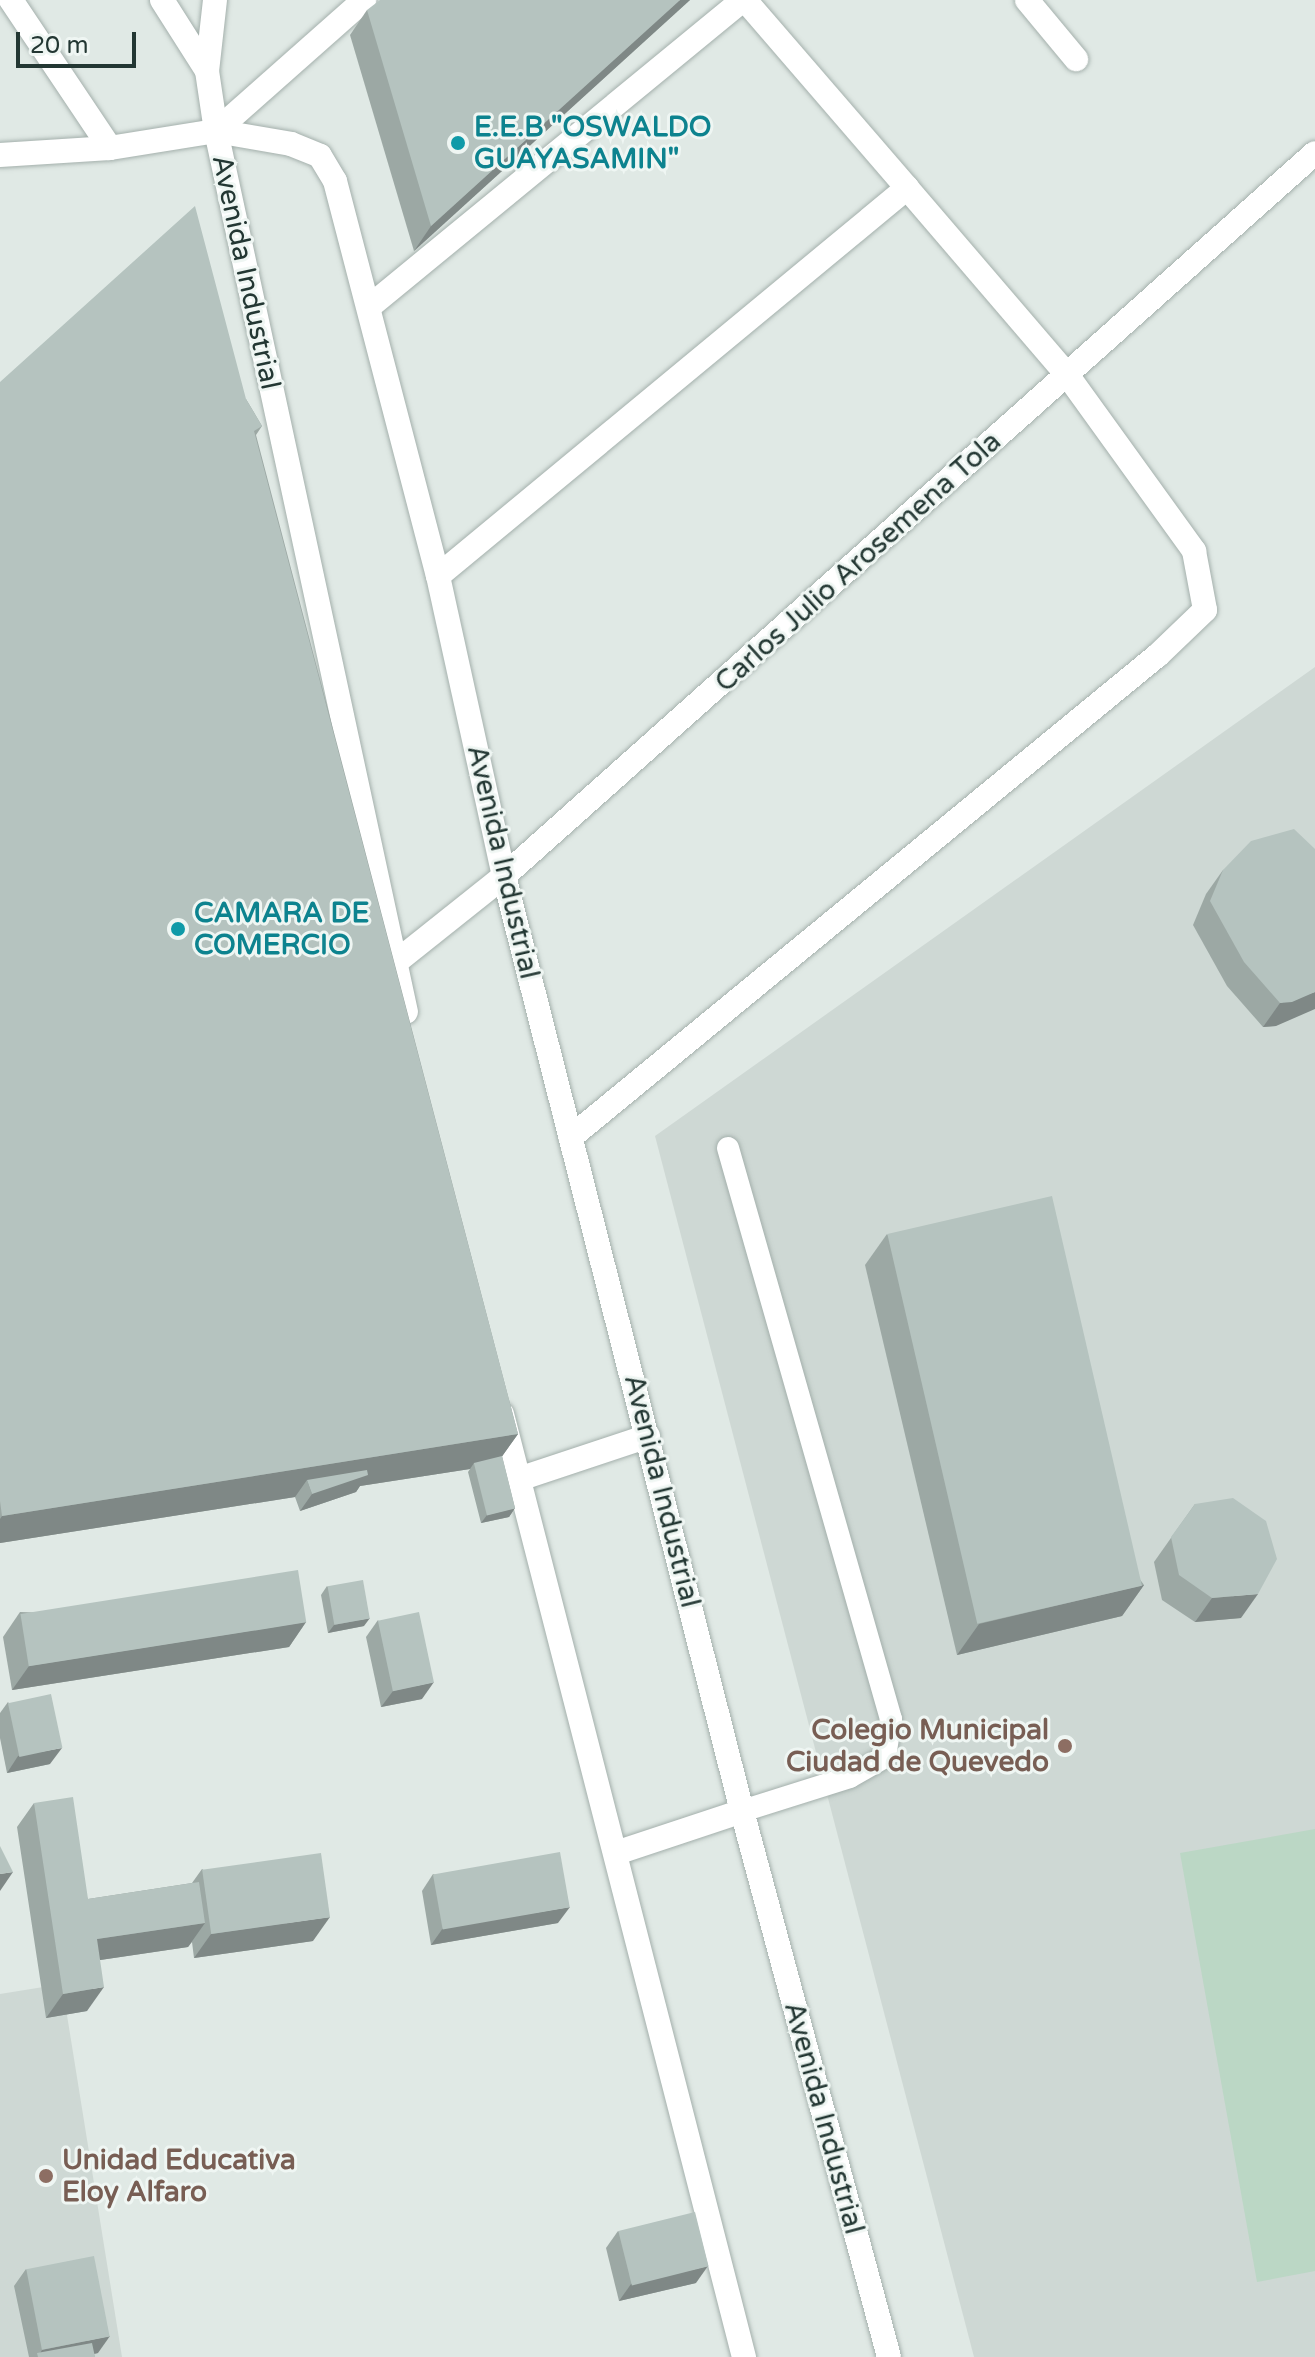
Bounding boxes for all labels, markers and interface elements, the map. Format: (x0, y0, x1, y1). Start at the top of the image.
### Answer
scale bar (20, 16, 140, 66)
text: 20 m (30, 31, 88, 60)
place label: E.E.B "OSWALDO GUAYASAMIN" (474, 110, 712, 176)
marker: E.E.B "OSWALDO GUAYASAMIN" (449, 134, 467, 152)
street label: Avenida Industrial (205, 152, 287, 392)
street label: Carlos Julio Arosemena Tola (708, 425, 1008, 699)
street label: Avenida Industrial (460, 742, 546, 982)
place label: CAMARA DE COMERCIO (194, 896, 369, 962)
marker: CAMARA DE COMERCIO (169, 920, 187, 938)
street label: Avenida Industrial (617, 1371, 707, 1611)
place label: Colegio Municipal Ciudad de Quevedo (786, 1713, 1049, 1779)
marker: Colegio Municipal Ciudad de Quevedo (1056, 1737, 1074, 1755)
street label: Avenida Industrial (777, 1998, 871, 2238)
place label: Unidad Educativa Eloy Alfaro (62, 2143, 296, 2209)
marker: Unidad Educativa Eloy Alfaro (37, 2167, 55, 2185)

